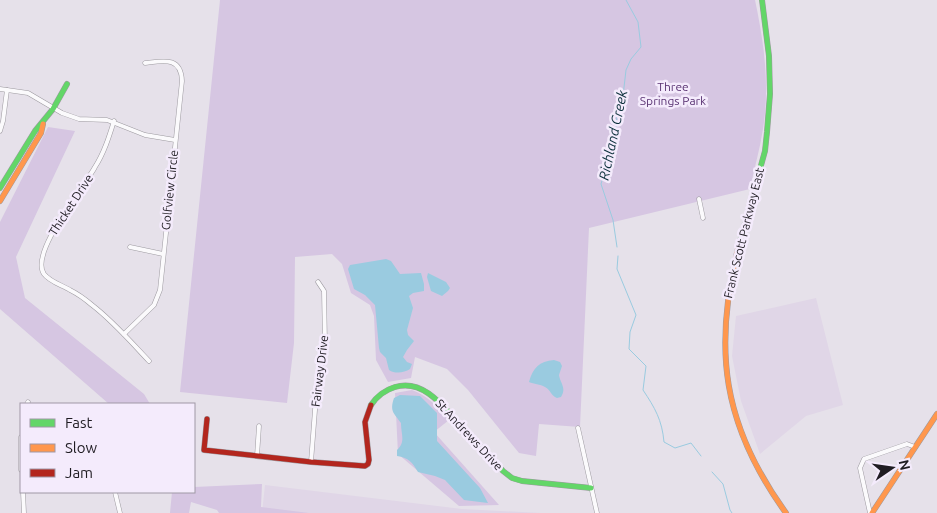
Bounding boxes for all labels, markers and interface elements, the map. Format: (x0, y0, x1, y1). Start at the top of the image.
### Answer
park label: Three Springs Park (640, 80, 706, 107)
water label: Richland Creek (596, 88, 631, 182)
street label: Golfview Circle (159, 149, 180, 231)
street label: Frank Scott Parkway East (721, 166, 766, 300)
street label: Thicket Drive (46, 172, 95, 238)
street label: Fairway Drive (309, 334, 330, 408)
street label: St Andrews Drive (433, 396, 506, 473)
legend (20, 403, 195, 493)
text: Fast (65, 414, 93, 431)
text: Slow (65, 439, 98, 456)
north arrow (867, 443, 917, 493)
text: N (896, 458, 914, 472)
text: Jam (65, 464, 93, 481)

